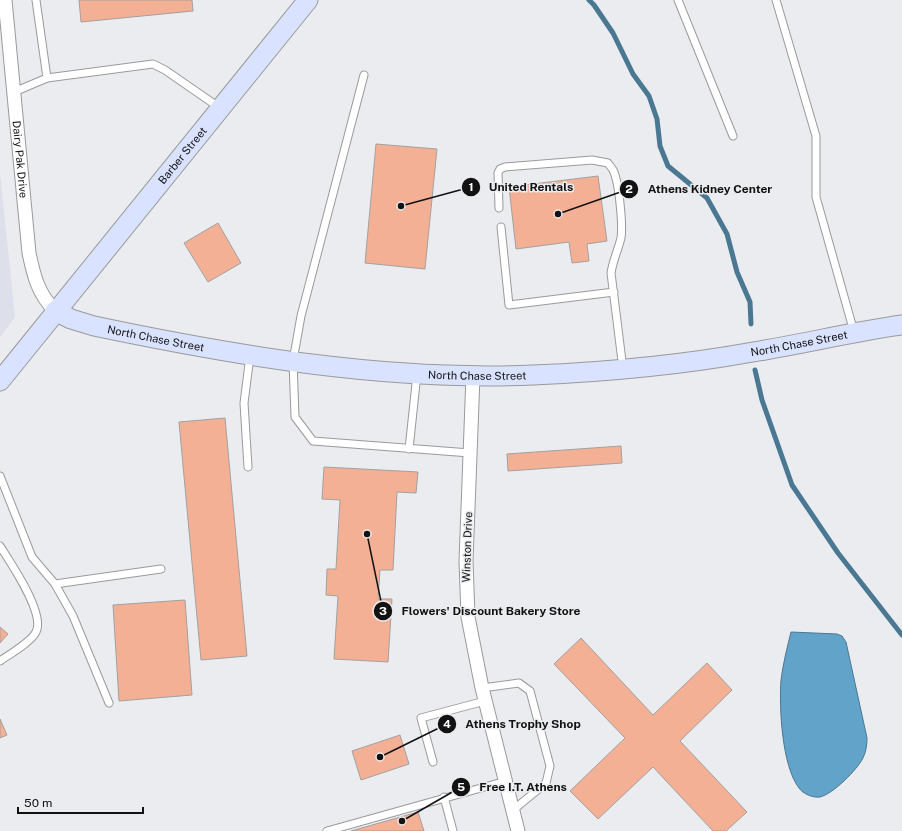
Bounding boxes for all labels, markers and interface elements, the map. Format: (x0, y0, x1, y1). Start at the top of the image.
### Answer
street label: Dairy Pak Drive (10, 120, 30, 199)
street label: Barber Street (156, 125, 209, 186)
callout: United Rentals (461, 175, 582, 199)
callout: Athens Kidney Center (619, 177, 780, 201)
text: 1 (468, 180, 474, 194)
text: United Rentals (489, 180, 573, 194)
text: 2 (625, 182, 633, 196)
text: Athens Kidney Center (648, 182, 772, 196)
street label: North Chase Street (106, 323, 205, 353)
street label: North Chase Street (750, 328, 849, 358)
street label: North Chase Street (428, 368, 527, 382)
street label: Winston Drive (460, 511, 474, 583)
callout: Flowers' Discount Bakery Store (373, 599, 589, 623)
text: 3 (379, 604, 387, 618)
text: Flowers' Discount Bakery Store (402, 604, 581, 618)
callout: Athens Trophy Shop (437, 712, 589, 736)
text: 4 (443, 717, 451, 731)
text: Athens Trophy Shop (465, 717, 581, 731)
callout: Free I.T. Athens (451, 775, 575, 799)
text: 5 (457, 780, 465, 794)
text: Free I.T. Athens (479, 780, 567, 794)
scale bar (18, 789, 143, 815)
text: 50 m (24, 796, 52, 810)

